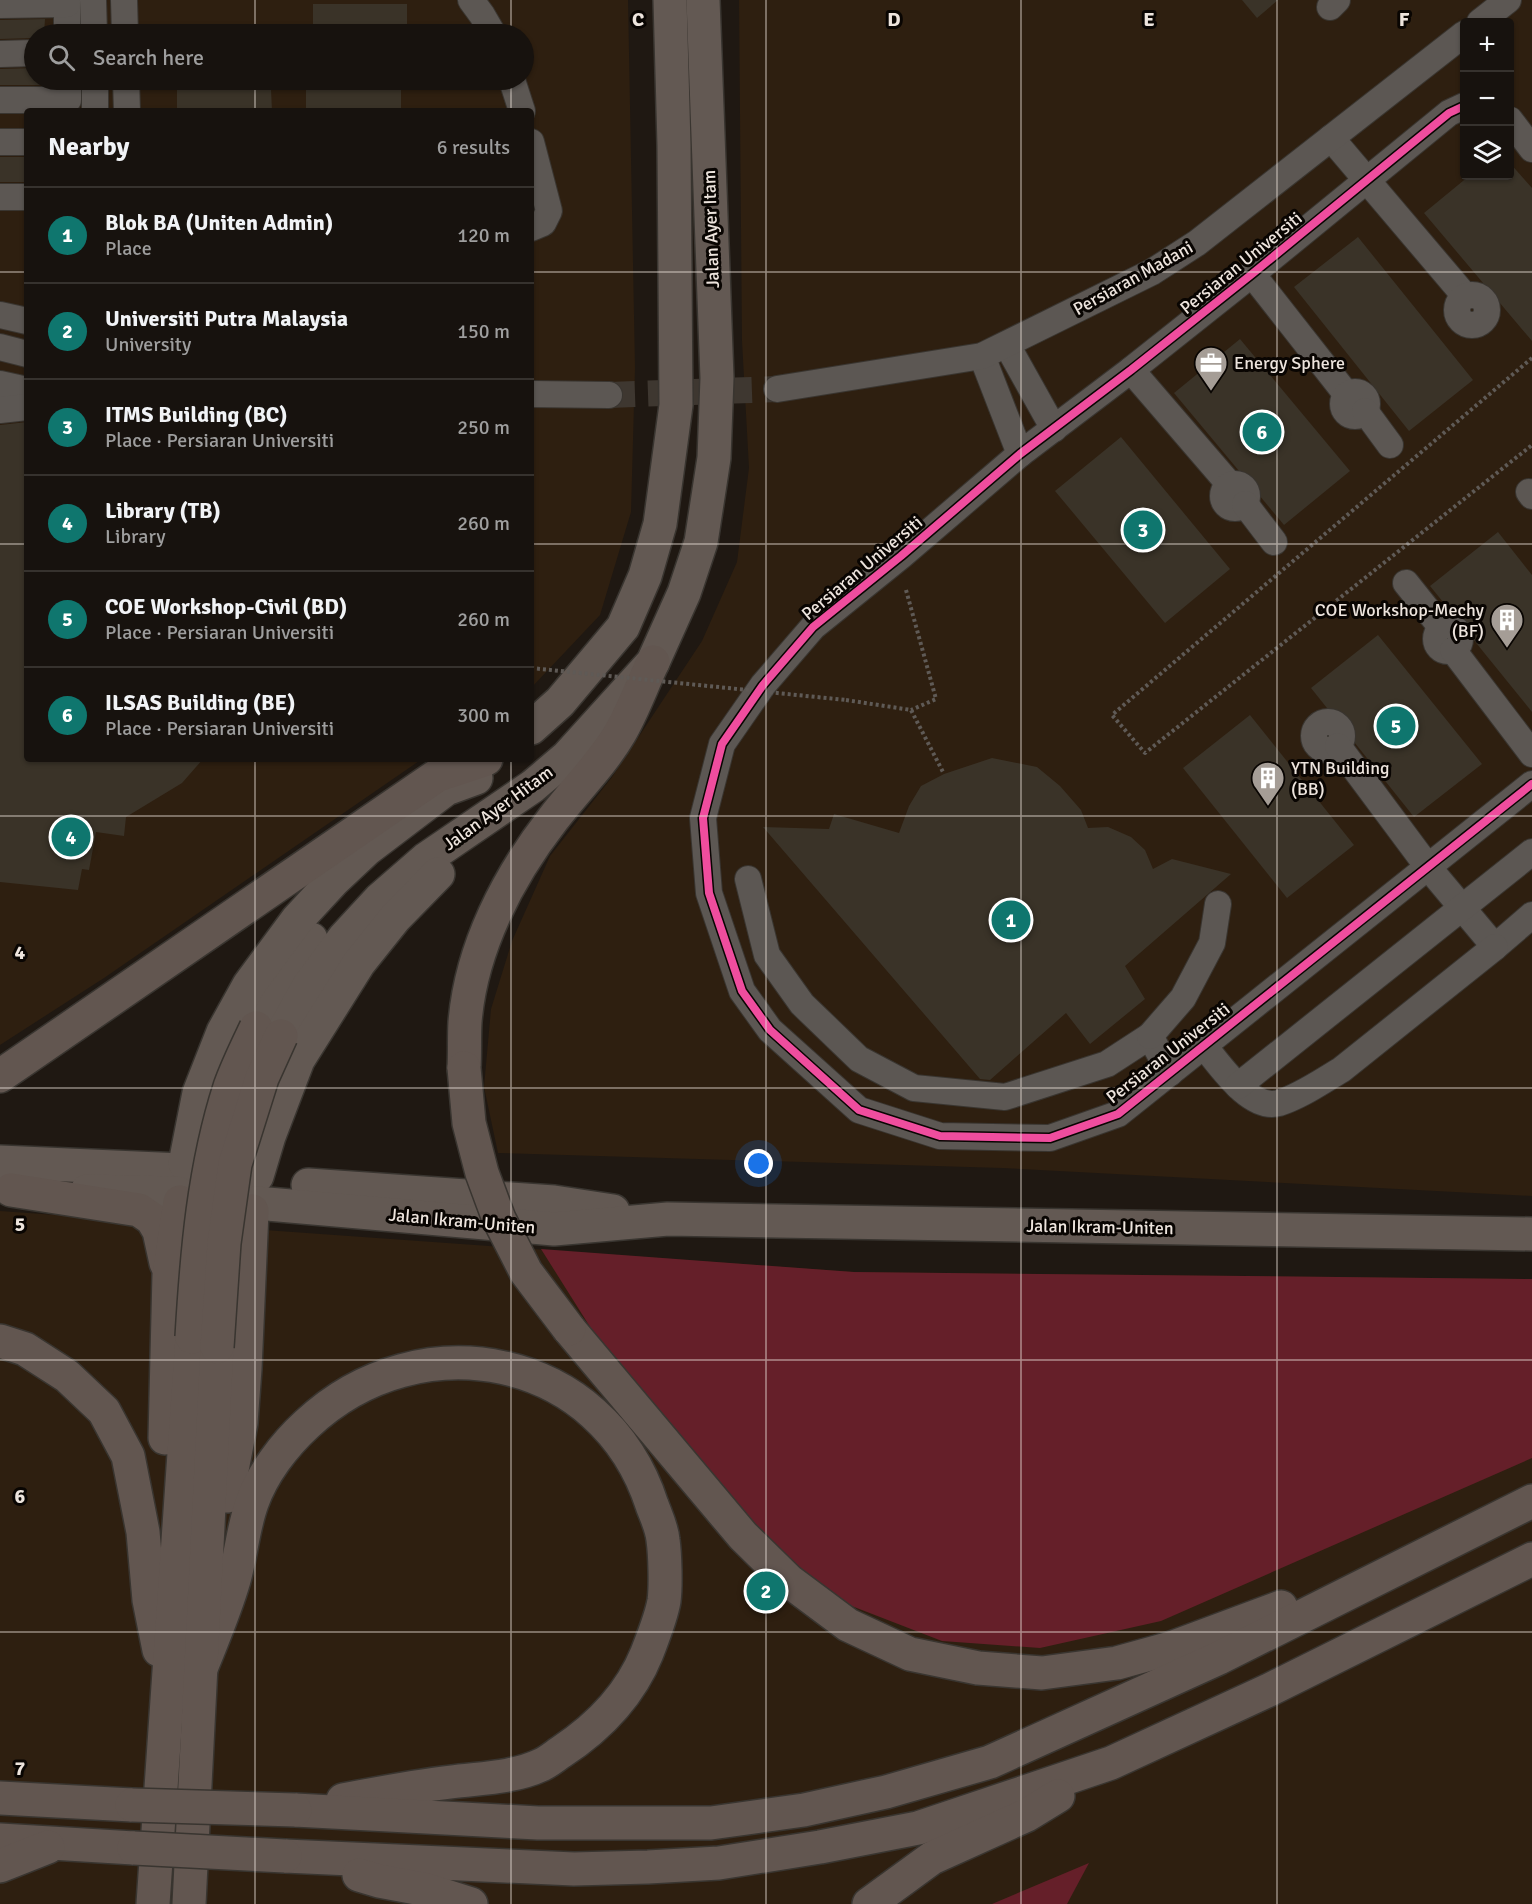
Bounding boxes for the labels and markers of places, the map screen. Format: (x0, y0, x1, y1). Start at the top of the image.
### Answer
office icon: Energy Sphere (1193, 345, 1229, 392)
place label: Energy Sphere (1234, 352, 1345, 374)
pin: 6 (1242, 410, 1282, 454)
pin: 3 (1124, 508, 1162, 552)
place label: COE Workshop-Mechy (BF) (1315, 599, 1485, 642)
building icon: COE Workshop-Mechy (BF) (1489, 602, 1525, 649)
pin: 5 (1376, 704, 1416, 748)
place label: YTN Building (BB) (1291, 757, 1390, 800)
building icon: YTN Building (BB) (1250, 760, 1286, 807)
pin: 4 (52, 814, 90, 860)
pin: 1 (992, 898, 1030, 942)
pin: 2 (746, 1568, 786, 1614)

